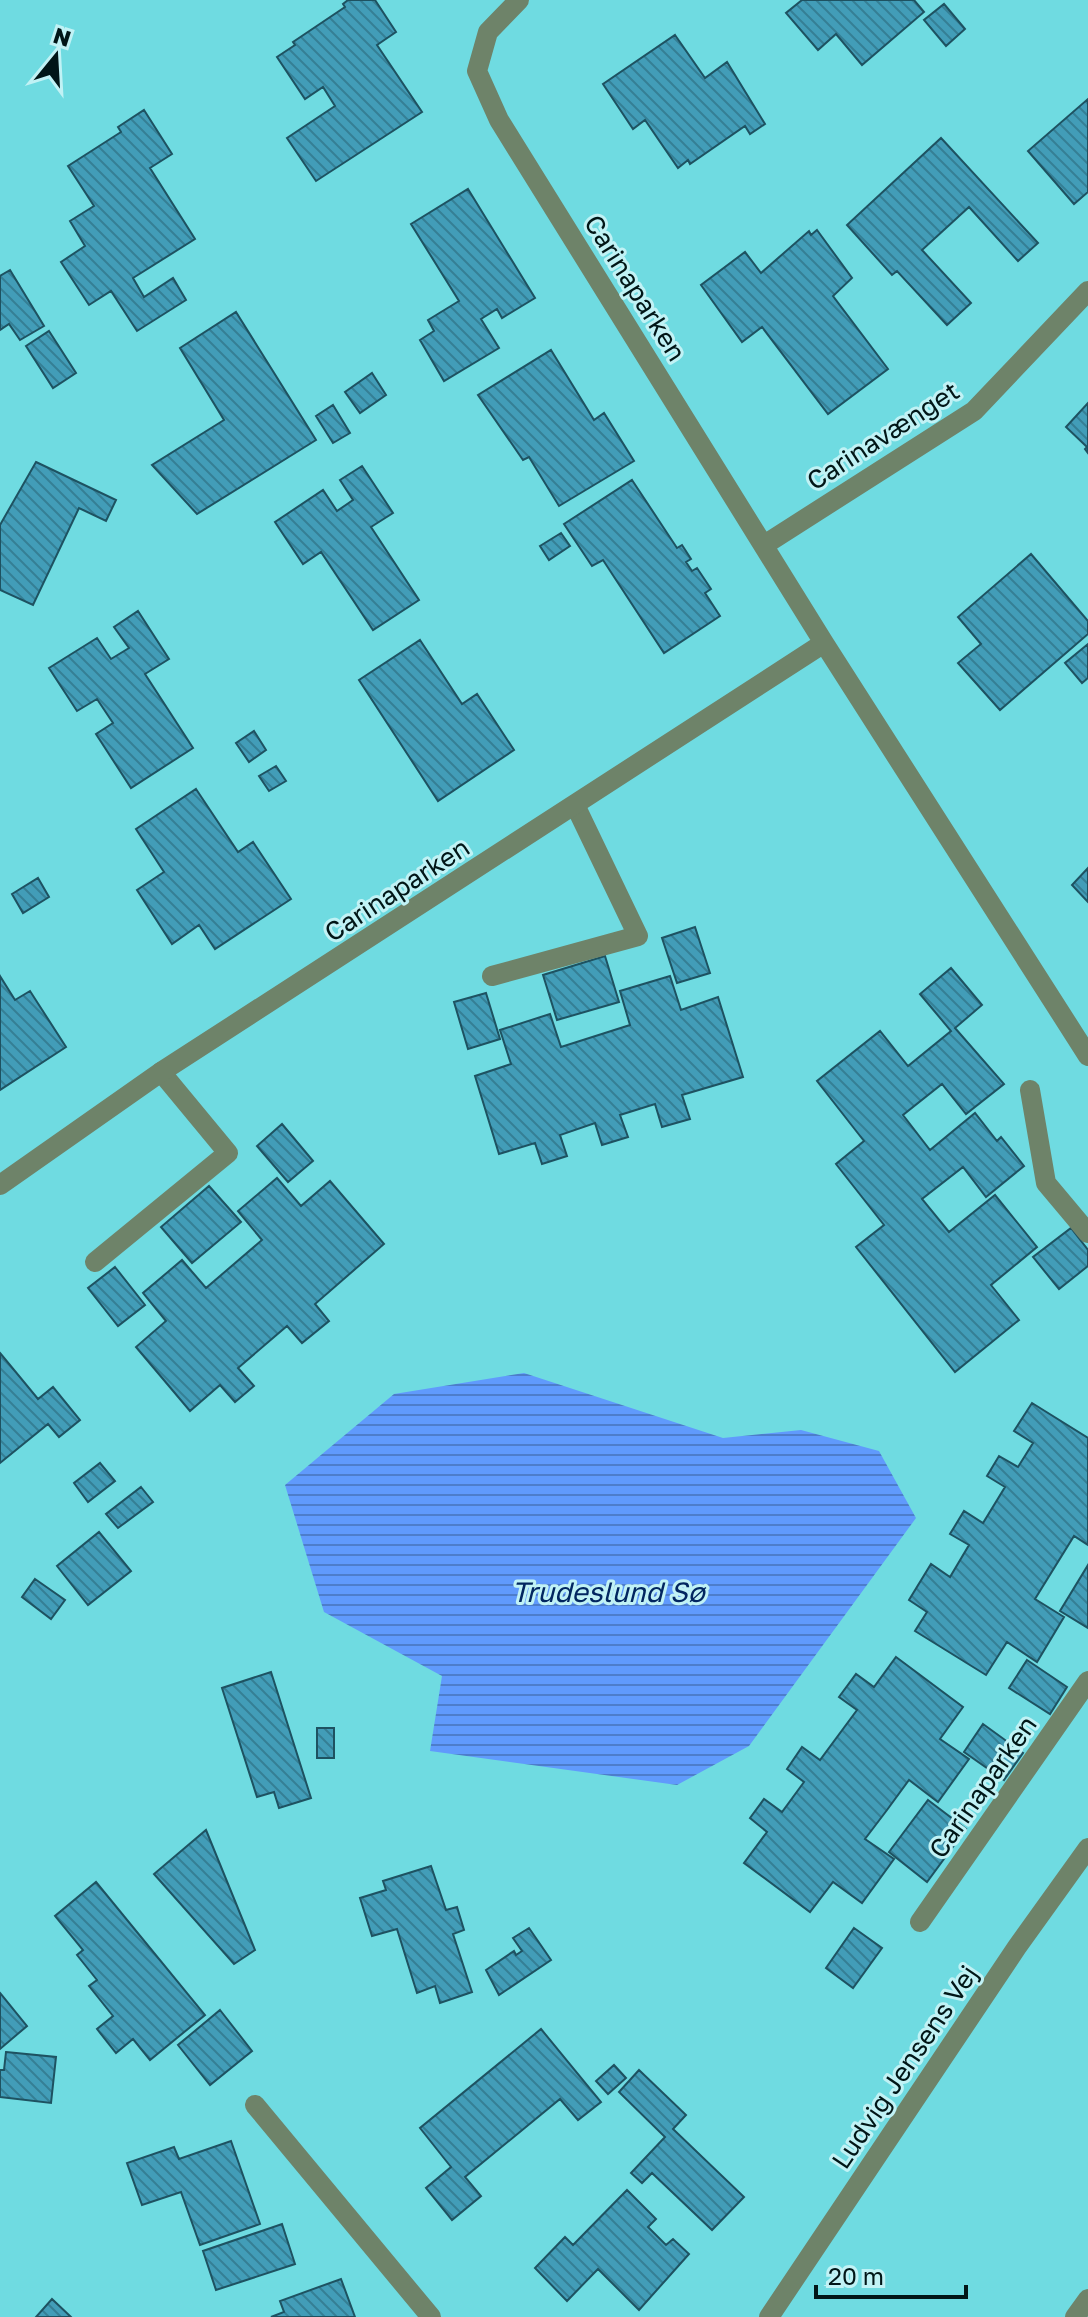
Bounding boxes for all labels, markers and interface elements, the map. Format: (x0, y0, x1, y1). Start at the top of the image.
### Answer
north arrow (16, 16, 96, 96)
text: N (50, 21, 74, 52)
street label: Carinaparken (578, 209, 693, 366)
street label: Carinavænget (801, 375, 965, 496)
street label: Carinaparken (319, 831, 475, 948)
water label: Trudeslund Sø (511, 1575, 707, 1608)
street label: Carinaparken (922, 1710, 1043, 1864)
street label: Ludvig Jensens Vej (825, 1959, 984, 2174)
scale bar (816, 2249, 966, 2299)
text: 20 m (828, 2261, 884, 2290)

